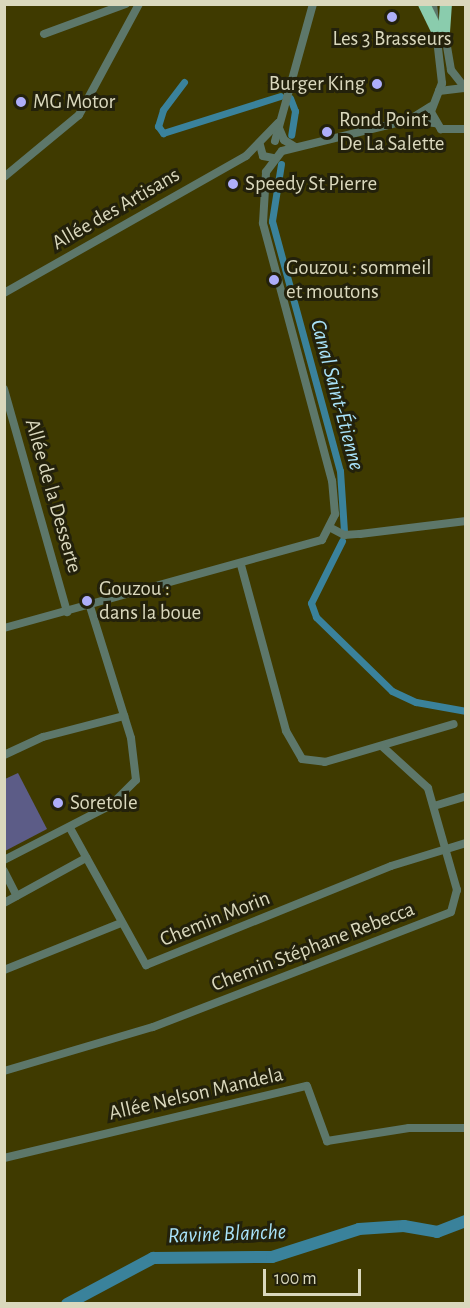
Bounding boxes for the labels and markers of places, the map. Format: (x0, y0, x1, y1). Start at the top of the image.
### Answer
marker: Les 3 Brasseurs (385, 10, 399, 24)
place label: Les 3 Brasseurs (332, 26, 452, 52)
place label: Burger King (269, 71, 365, 97)
marker: Burger King (370, 77, 384, 91)
place label: MG Motor (33, 89, 115, 115)
marker: MG Motor (14, 95, 28, 109)
place label: Rond Point De La Salette (339, 107, 444, 157)
marker: Rond Point De La Salette (320, 125, 334, 139)
place label: Speedy St Pierre (245, 171, 377, 197)
marker: Speedy St Pierre (226, 177, 240, 191)
place label: Gouzou : sommeil et moutons (286, 255, 432, 305)
marker: Gouzou : sommeil et moutons (267, 273, 281, 287)
place label: Gouzou : dans la boue (99, 576, 201, 626)
marker: Gouzou : dans la boue (80, 594, 94, 608)
place label: Soretole (70, 790, 138, 816)
marker: Soretole (51, 796, 65, 810)

